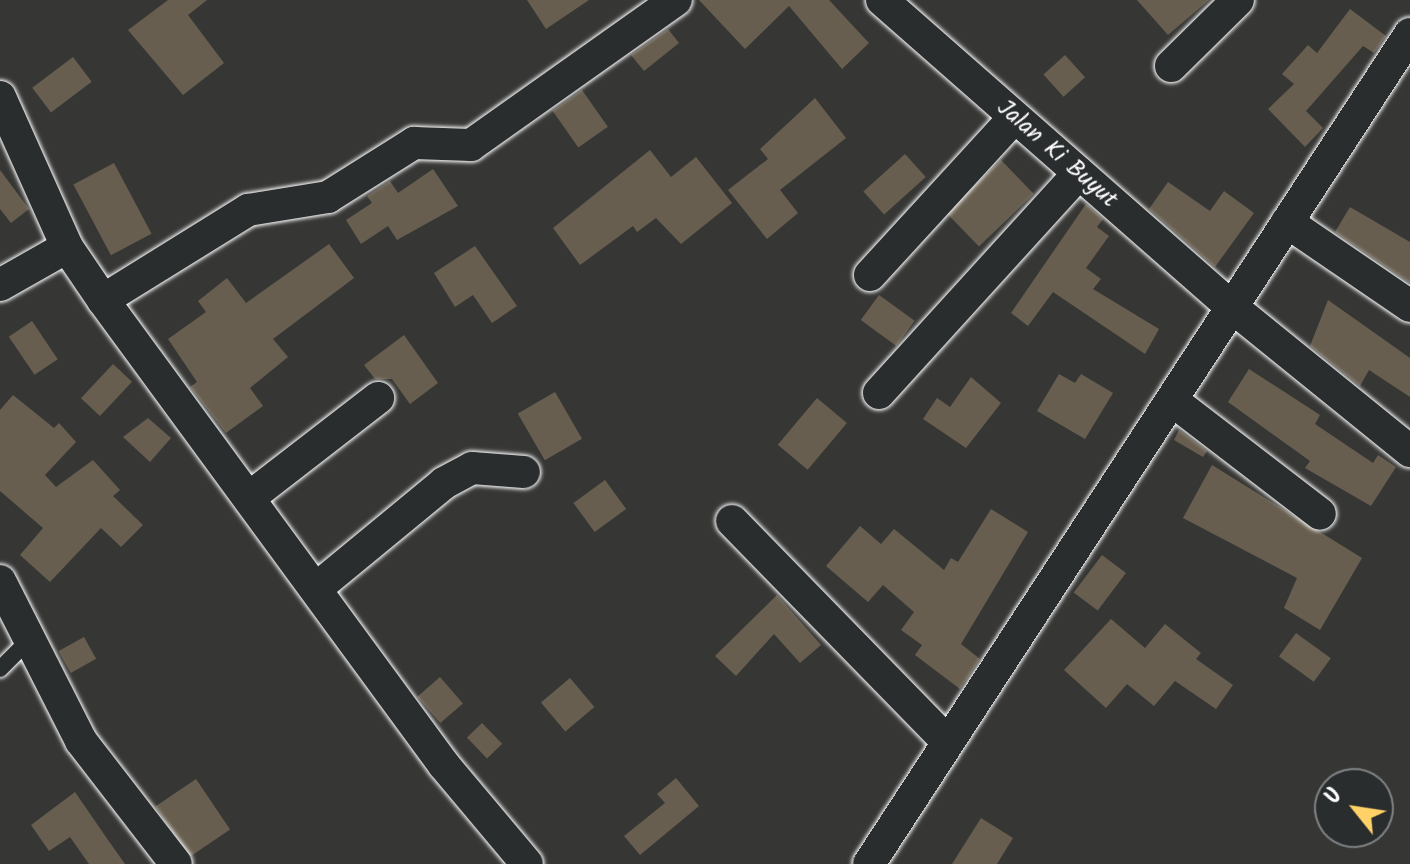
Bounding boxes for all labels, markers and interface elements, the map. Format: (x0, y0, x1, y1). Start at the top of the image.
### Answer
street label: Jalan Ki Buyut (991, 94, 1123, 214)
north arrow (1314, 768, 1394, 848)
text: U (1316, 782, 1353, 811)

